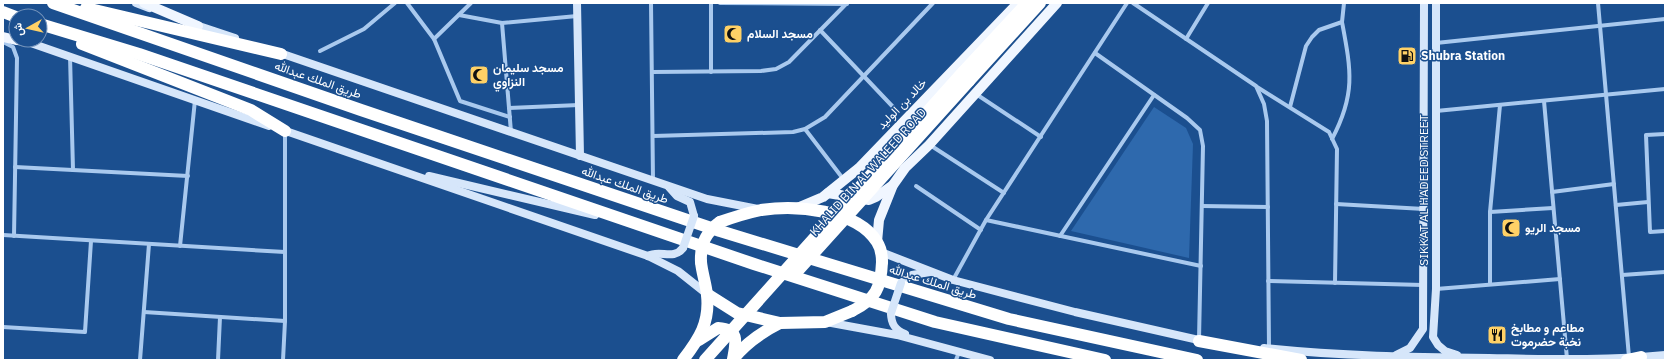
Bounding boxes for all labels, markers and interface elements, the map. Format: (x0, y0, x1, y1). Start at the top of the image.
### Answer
north arrow (8, 8, 48, 48)
text: ش (10, 22, 26, 37)
mosque icon: مسجد السلام (722, 23, 744, 45)
place label: مسجد السلام (747, 26, 813, 42)
fuel station icon: Shubra Station (1396, 45, 1418, 67)
place label: Shubra Station (1421, 48, 1505, 63)
street label: طريق الملك عبدالله (272, 58, 364, 102)
place label: مسجد سليمان النزاوي (493, 60, 564, 92)
mosque icon: مسجد سليمان النزاوي (468, 64, 490, 86)
street label: خالد بن الوليد (874, 75, 930, 133)
street label: KHALID BIN AL WALEED ROAD (806, 105, 929, 239)
street label: SIKKAT AL HADEED STREET (1416, 114, 1431, 266)
street label: طريق الملك عبدالله (579, 163, 671, 207)
mosque icon: مسجد الريو (1500, 217, 1522, 239)
place label: مسجد الريو (1525, 220, 1581, 236)
street label: طريق الملك عبدالله (887, 261, 979, 303)
place label: مطاعم و مطابخ نخبة حضرموت (1511, 320, 1585, 350)
restaurant icon: مطاعم و مطابخ نخبة حضرموت (1486, 324, 1508, 346)

